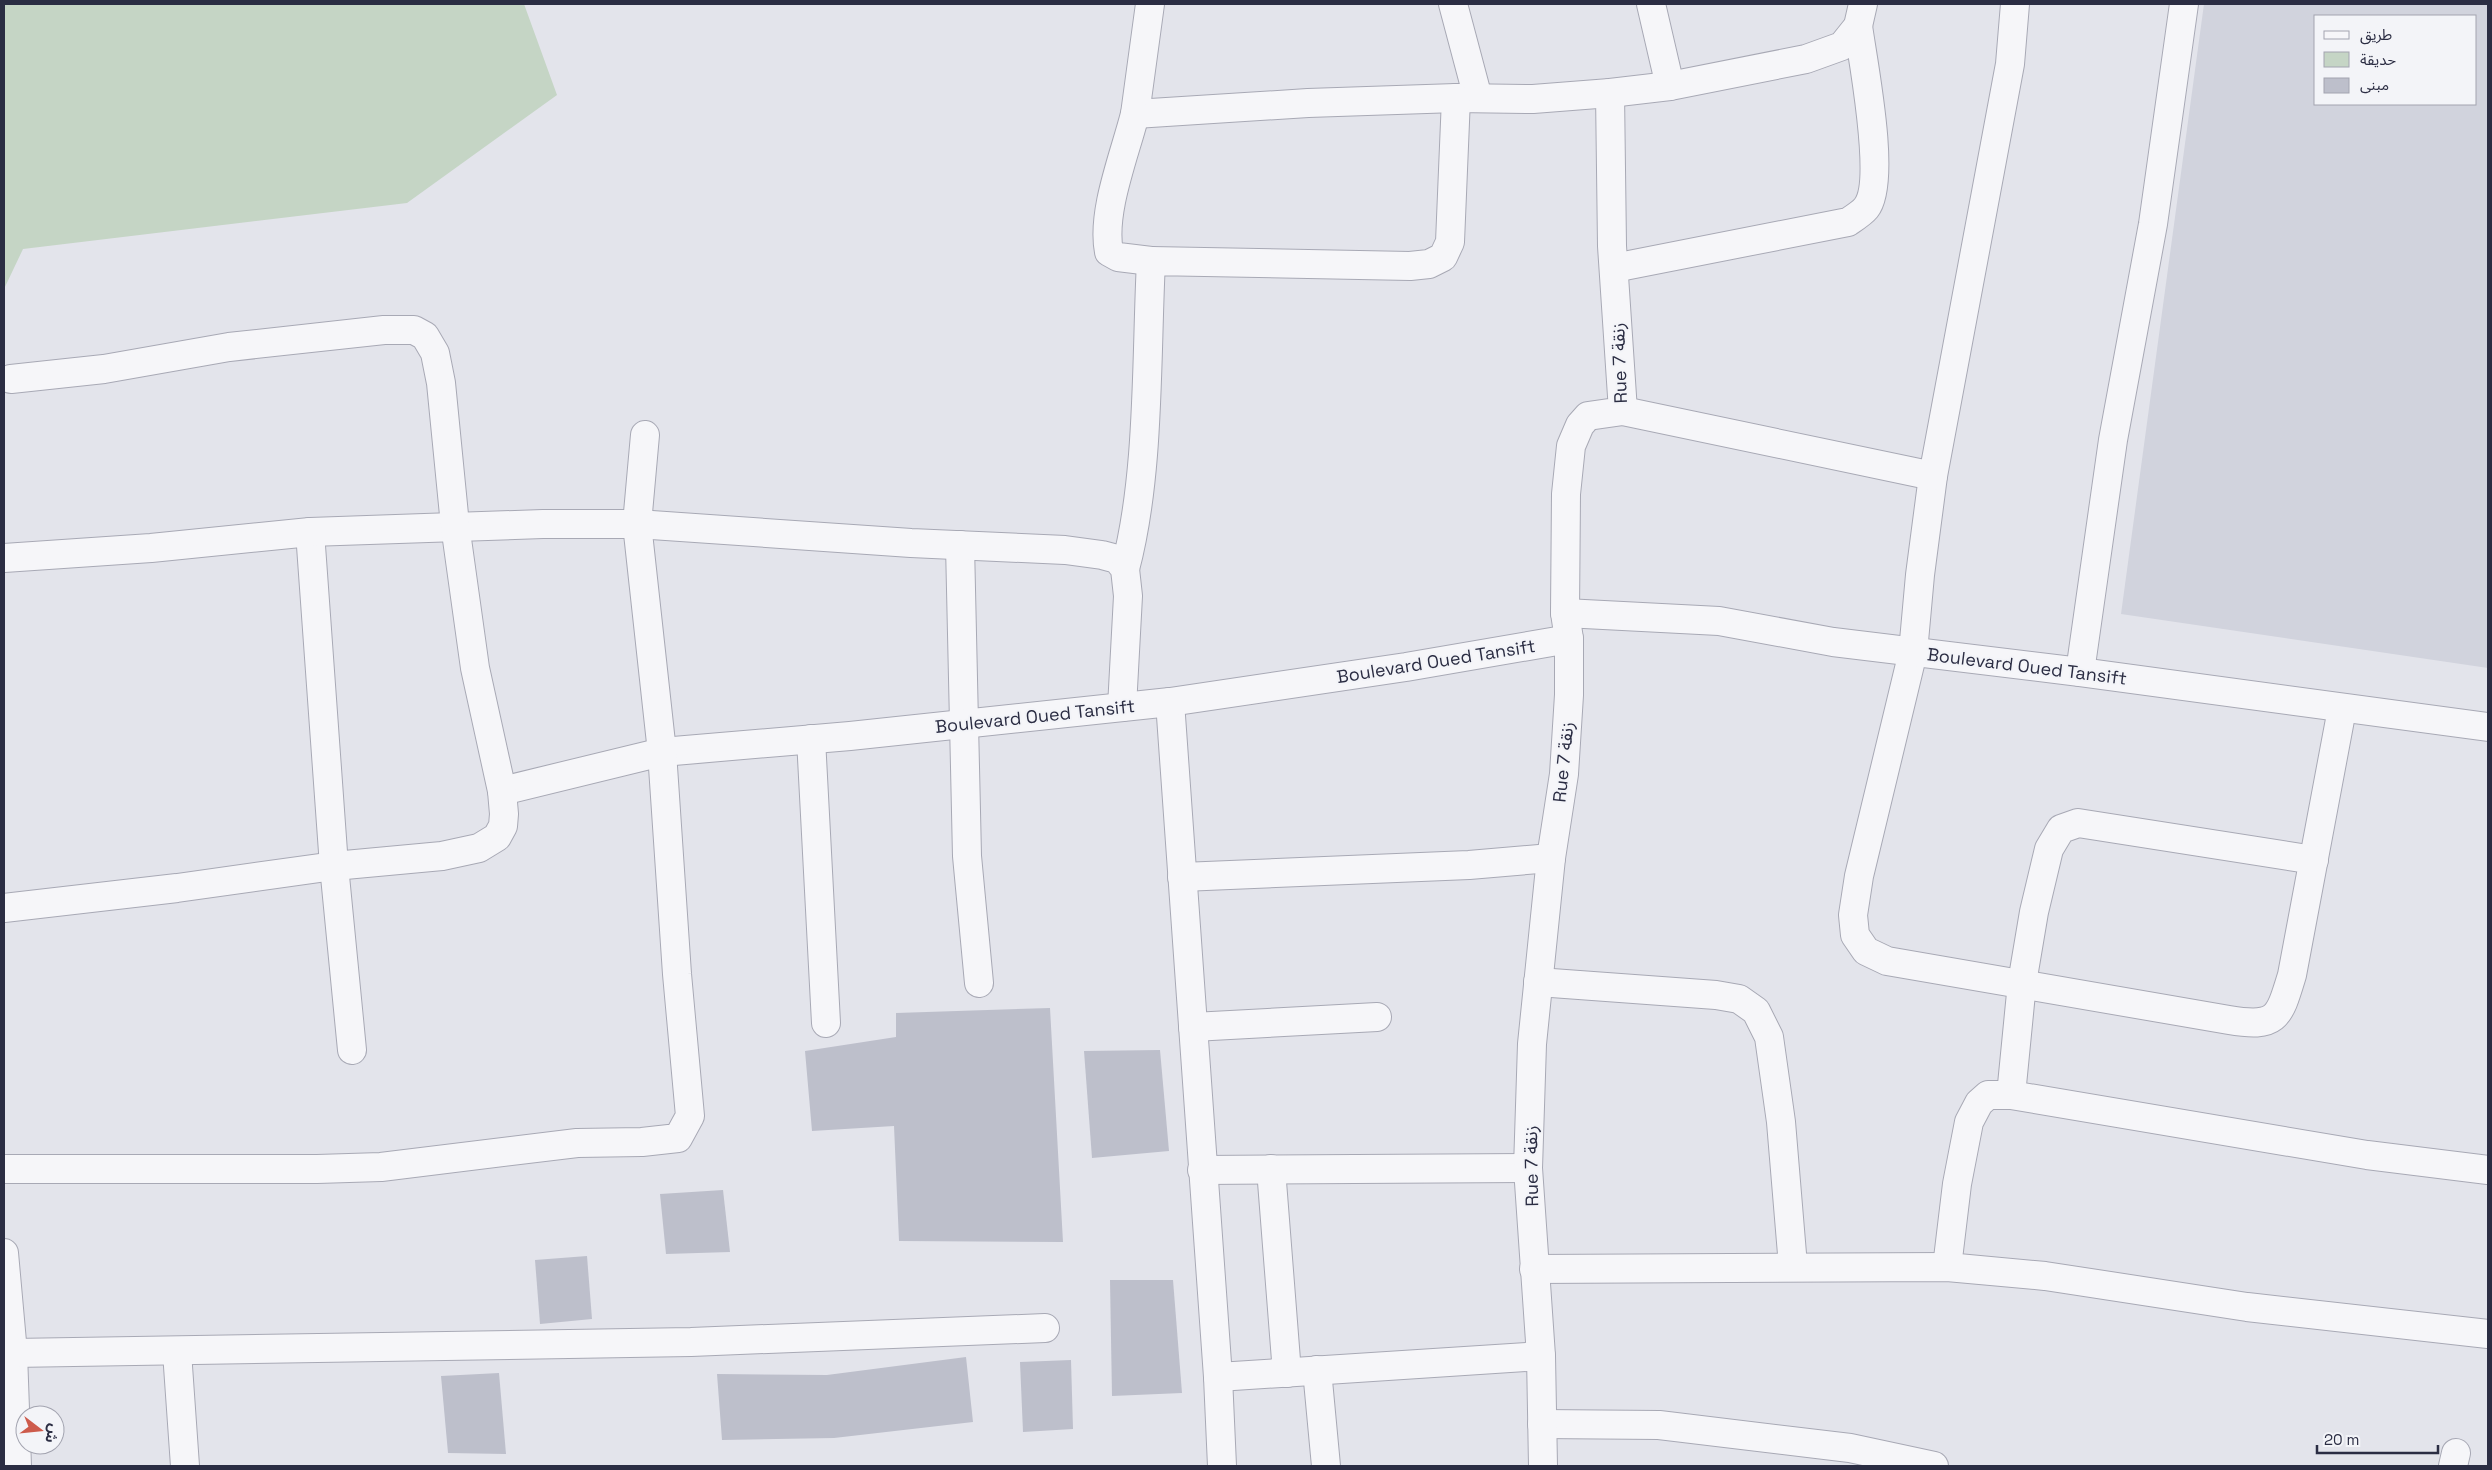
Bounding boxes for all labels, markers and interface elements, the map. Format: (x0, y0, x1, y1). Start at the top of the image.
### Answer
legend (2314, 15, 2477, 105)
text: طريق (2360, 25, 2392, 45)
text: حديقة (2360, 50, 2396, 69)
text: مبنى (2360, 75, 2389, 94)
street label: Rue 7 زنقة (1606, 322, 1632, 404)
street label: Boulevard Oued Tansift (1335, 634, 1537, 688)
street label: Boulevard Oued Tansift (1926, 642, 2128, 690)
street label: Boulevard Oued Tansift (934, 694, 1136, 738)
street label: Rue 7 زنقة (1547, 721, 1579, 803)
street label: Rue 7 زنقة (1519, 1125, 1543, 1207)
north arrow (15, 1405, 65, 1455)
text: ش (41, 1422, 64, 1445)
scale bar (2317, 1422, 2438, 1454)
text: 20 m (2324, 1430, 2359, 1449)

